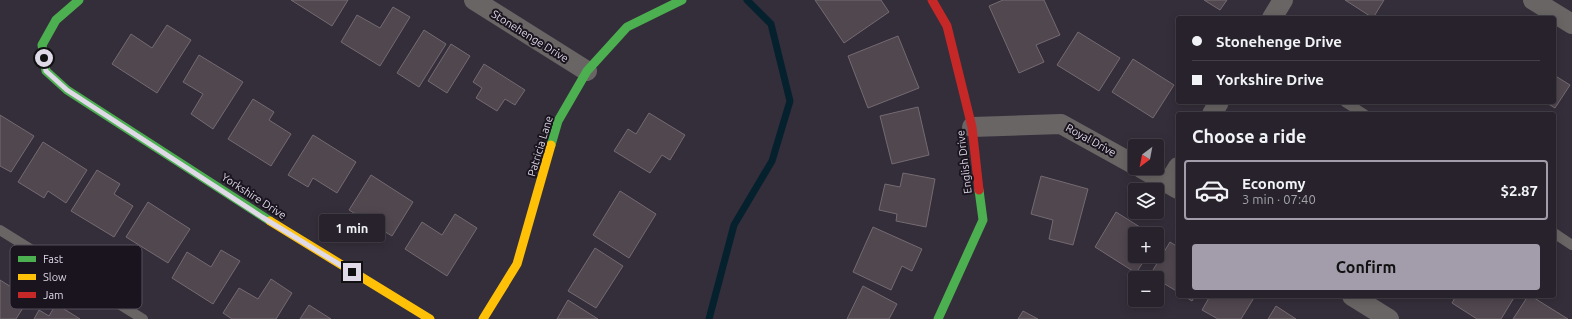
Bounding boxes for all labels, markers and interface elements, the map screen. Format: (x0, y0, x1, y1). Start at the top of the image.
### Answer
street label: Stonehenge Drive (489, 7, 571, 65)
text: Stonehenge Drive (1216, 33, 1342, 50)
route start (35, 49, 53, 67)
text: Yorkshire Drive (1216, 71, 1324, 88)
street label: Patricia Lane (525, 114, 555, 178)
street label: Royal Drive (1064, 121, 1118, 159)
text: Choose a ride (1192, 126, 1306, 146)
street label: English Drive (954, 130, 974, 194)
north arrow (1128, 139, 1164, 175)
map controls (1128, 139, 1164, 307)
street label: Yorkshire Drive (219, 171, 289, 221)
icon: car (1194, 172, 1230, 208)
text: Economy (1242, 175, 1306, 192)
text: $2.87 (1500, 182, 1538, 199)
button: layers (1128, 183, 1164, 219)
text: 3 min · 07:40 (1242, 192, 1316, 206)
callout: 1 min (319, 214, 385, 242)
text: 1 min (336, 221, 368, 235)
button: + (1128, 227, 1164, 263)
button: Confirm (1192, 244, 1540, 290)
legend (10, 245, 142, 309)
text: Fast (43, 253, 64, 265)
route end (343, 263, 361, 281)
text: Slow (43, 271, 67, 283)
button: − (1128, 271, 1164, 307)
text: Jam (43, 289, 64, 301)

